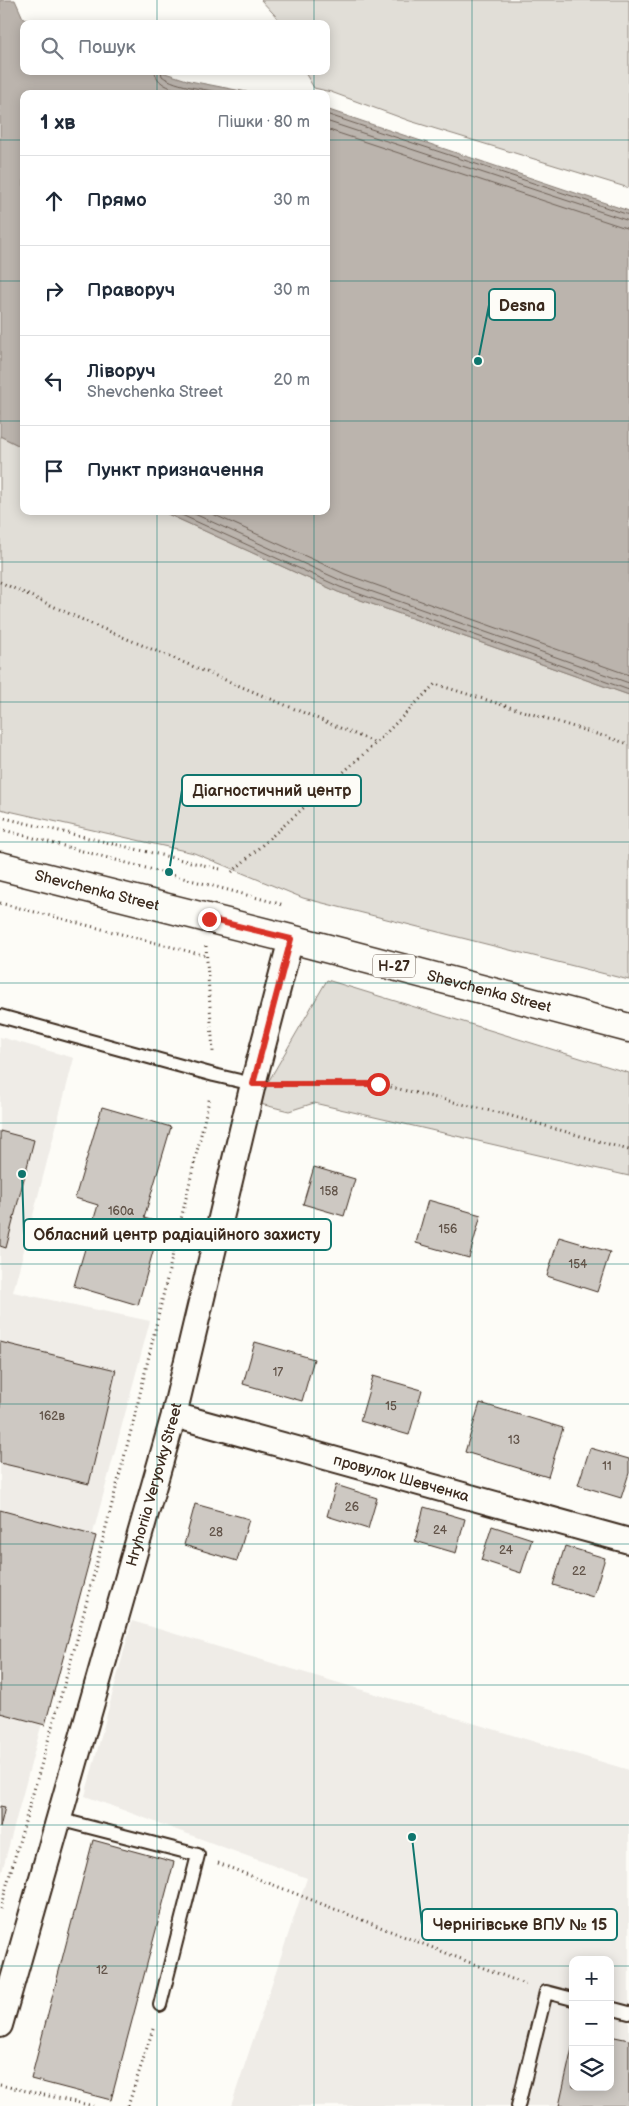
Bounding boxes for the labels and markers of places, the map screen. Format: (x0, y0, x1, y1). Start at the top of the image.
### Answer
callout: Desna (489, 289, 555, 320)
callout: Діагностичний центр (182, 775, 361, 806)
callout: Обласний центр радіаційного захисту (24, 1219, 331, 1250)
callout: Чернігівське ВПУ № 15 (422, 1909, 617, 1940)

